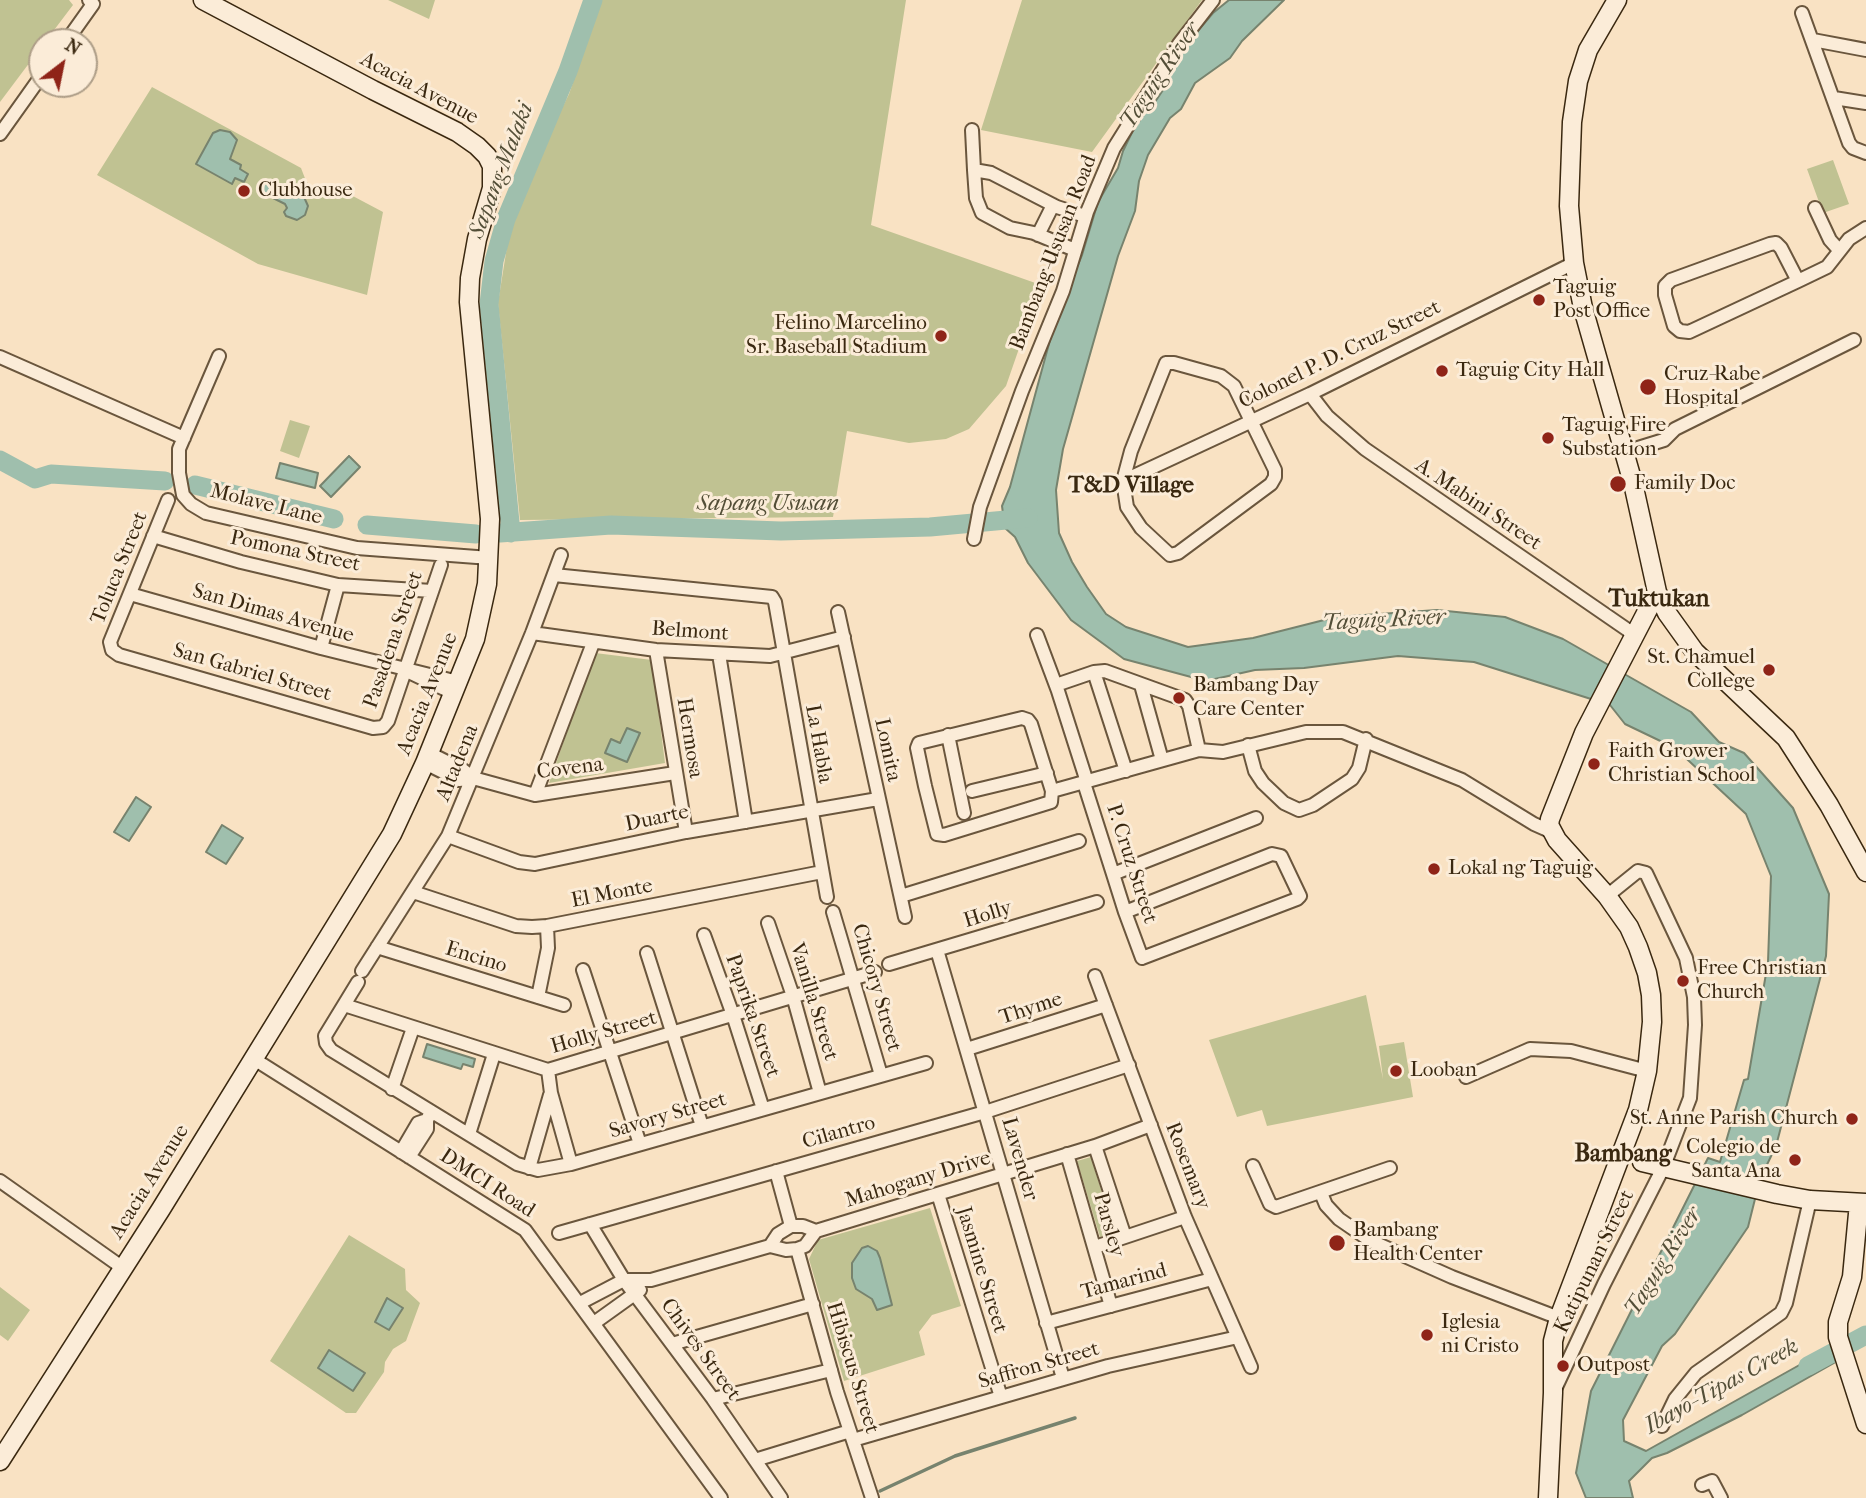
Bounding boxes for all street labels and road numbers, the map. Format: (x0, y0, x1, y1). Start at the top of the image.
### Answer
street label: Acacia Avenue (356, 47, 482, 131)
street label: Bambang-Ususan Road (1005, 152, 1103, 354)
street label: Colonel P. D. Cruz Street (1235, 295, 1445, 415)
street label: A. Mabini Street (1410, 454, 1546, 556)
street label: Molave Lane (207, 479, 325, 531)
street label: Toluca Street (86, 508, 154, 628)
street label: Pomona Street (228, 526, 362, 578)
street label: Pasadena Street (359, 568, 429, 712)
street label: San Dimas Avenue (189, 579, 357, 649)
street label: Belmont (651, 617, 729, 647)
street label: Acacia Avenue (392, 629, 464, 759)
street label: San Gabriel Street (170, 638, 334, 708)
street label: Hermosa (670, 696, 708, 780)
street label: La Habla (799, 703, 837, 785)
street label: Lomita (868, 716, 906, 784)
street label: Altadena (431, 721, 485, 805)
street label: Covena (535, 752, 605, 786)
street label: Duarte (623, 800, 691, 838)
street label: P. Cruz Street (1100, 801, 1162, 927)
street label: El Monte (569, 874, 655, 914)
street label: Holly (961, 896, 1015, 934)
street label: Chicory Street (846, 921, 906, 1055)
street label: Encino (442, 937, 510, 979)
street label: Vanilla Street (783, 940, 843, 1064)
street label: Paprika Street (719, 951, 785, 1081)
street label: Thyme (996, 987, 1066, 1031)
street label: Holly Street (548, 1006, 660, 1060)
street label: Savory Street (606, 1087, 730, 1145)
street label: Cilantro (800, 1111, 878, 1155)
street label: Lavender (995, 1114, 1043, 1204)
street label: Rosemary (1159, 1119, 1215, 1213)
street label: Acacia Avenue (105, 1120, 195, 1244)
street label: DMCI Road (435, 1144, 539, 1224)
street label: Mahogany Drive (842, 1146, 994, 1214)
street label: Katipunan Street (1549, 1186, 1641, 1338)
street label: Parsley (1087, 1190, 1129, 1260)
street label: Jasmine Street (950, 1204, 1012, 1336)
street label: Tamarind (1078, 1258, 1170, 1306)
street label: Chives Street (655, 1294, 745, 1406)
street label: Hibiscus Street (820, 1299, 884, 1437)
street label: Saffron Street (976, 1337, 1102, 1395)

